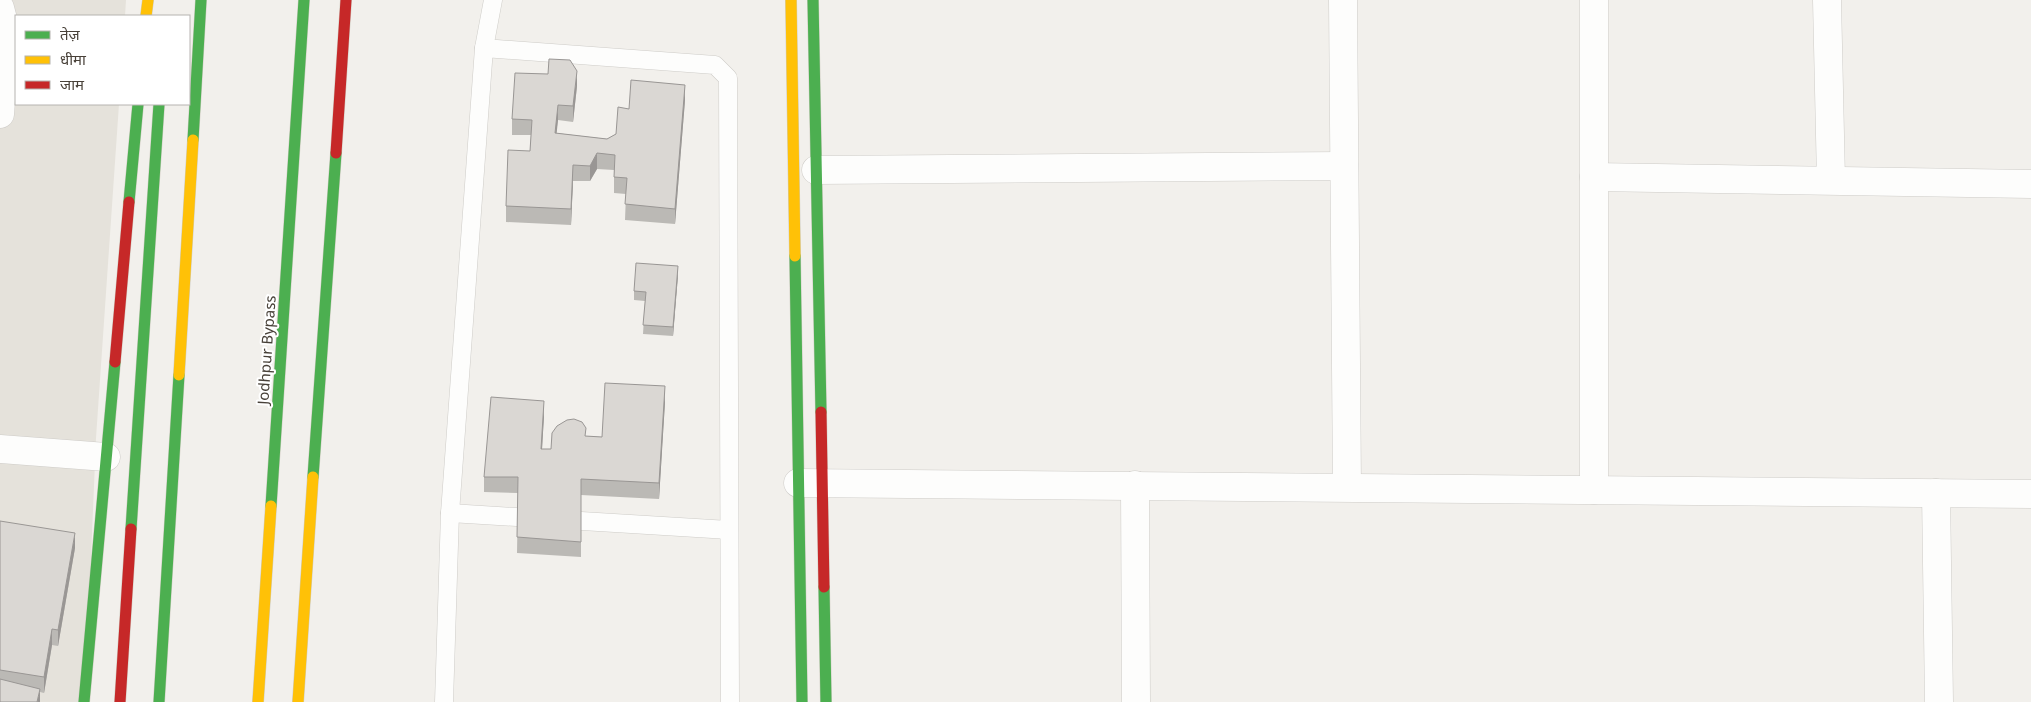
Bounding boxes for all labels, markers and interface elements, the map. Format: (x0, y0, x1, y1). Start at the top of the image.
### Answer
legend (15, 15, 190, 105)
text: तेज़ (60, 24, 81, 44)
text: धीमा (60, 49, 87, 69)
text: जाम (60, 74, 85, 94)
street label: Jodhpur Bypass (252, 295, 280, 407)

